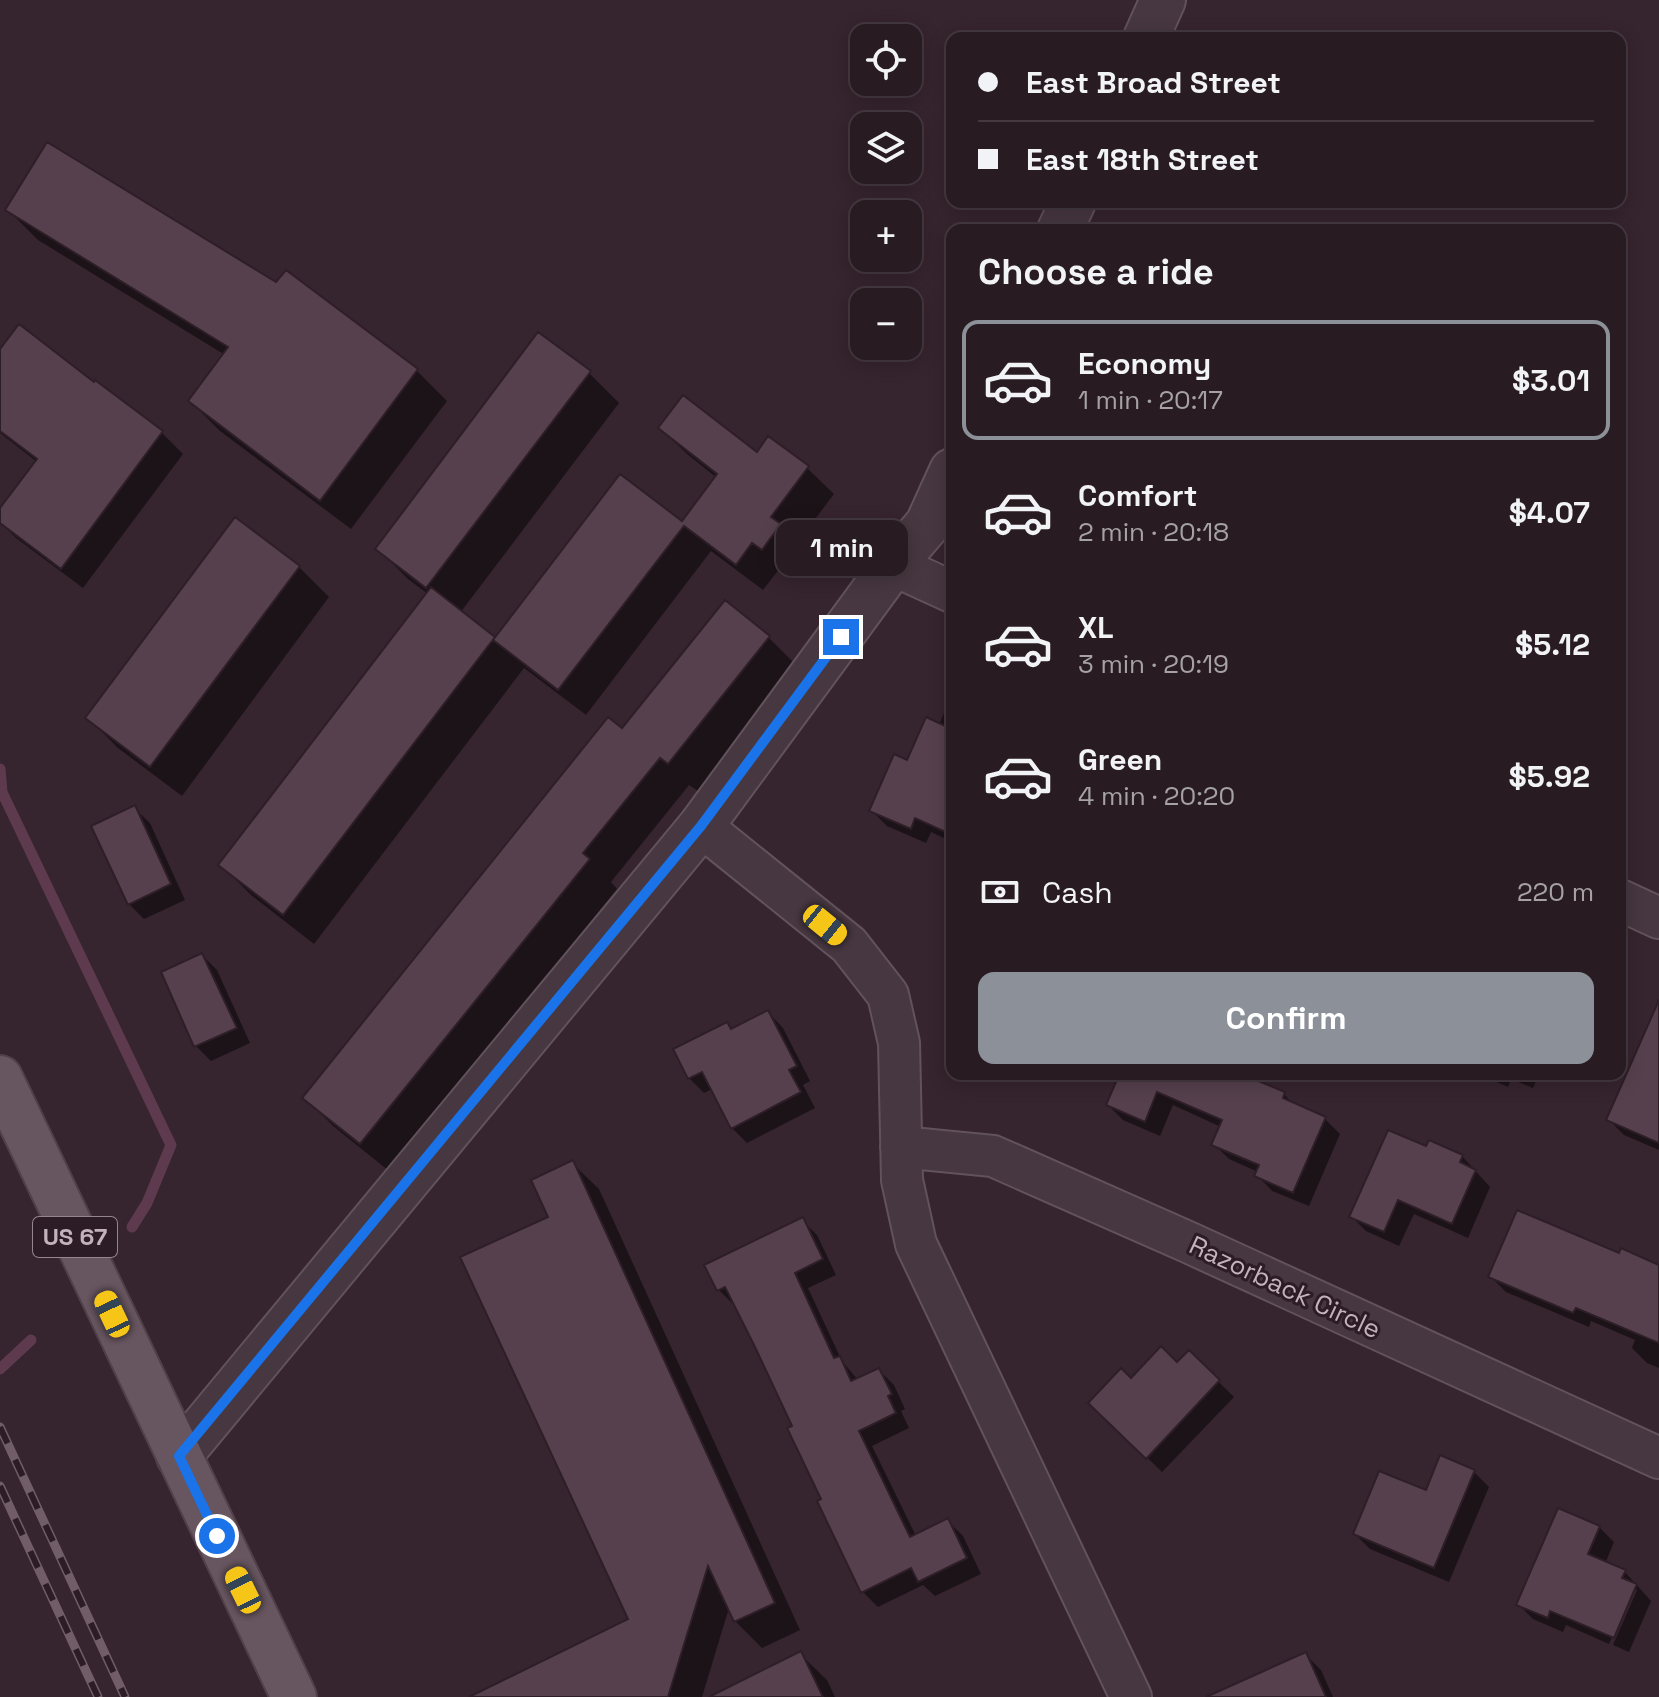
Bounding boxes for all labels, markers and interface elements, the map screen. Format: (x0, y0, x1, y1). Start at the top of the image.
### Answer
map controls (850, 24, 922, 360)
button: locate (850, 24, 922, 96)
text: East Broad Street (1026, 63, 1281, 102)
button: layers (850, 112, 922, 184)
text: East 18th Street (1026, 140, 1259, 179)
button: + (850, 200, 922, 272)
text: Choose a ride (978, 249, 1214, 295)
button: − (850, 288, 922, 360)
icon: car (982, 344, 1054, 416)
text: Economy (1078, 344, 1211, 383)
text: $3.01 (1512, 361, 1590, 400)
text: 1 min · 20:17 (1078, 383, 1223, 417)
icon: car (982, 476, 1054, 548)
text: Comfort (1078, 476, 1197, 515)
text: $4.07 (1509, 493, 1590, 532)
text: 2 min · 20:18 (1078, 515, 1229, 549)
callout: 1 min (775, 521, 907, 577)
text: 1 min (810, 531, 874, 565)
icon: car (982, 608, 1054, 680)
text: XL (1078, 608, 1114, 647)
route end (823, 619, 859, 655)
text: $5.12 (1515, 625, 1590, 664)
text: 3 min · 20:19 (1078, 647, 1229, 681)
icon: car (982, 740, 1054, 812)
text: Green (1078, 740, 1162, 779)
text: $5.92 (1509, 757, 1590, 796)
text: 4 min · 20:20 (1078, 779, 1235, 813)
icon: cash (978, 870, 1022, 914)
text: Cash (1042, 873, 1113, 912)
text: 220 m (1517, 875, 1594, 909)
car (799, 901, 851, 949)
button: Confirm (978, 972, 1594, 1064)
road number: US 67 (33, 1217, 117, 1257)
street label: Razorback Circle (1184, 1228, 1386, 1346)
car (91, 1287, 133, 1341)
route start (199, 1518, 235, 1554)
car (222, 1563, 264, 1617)

